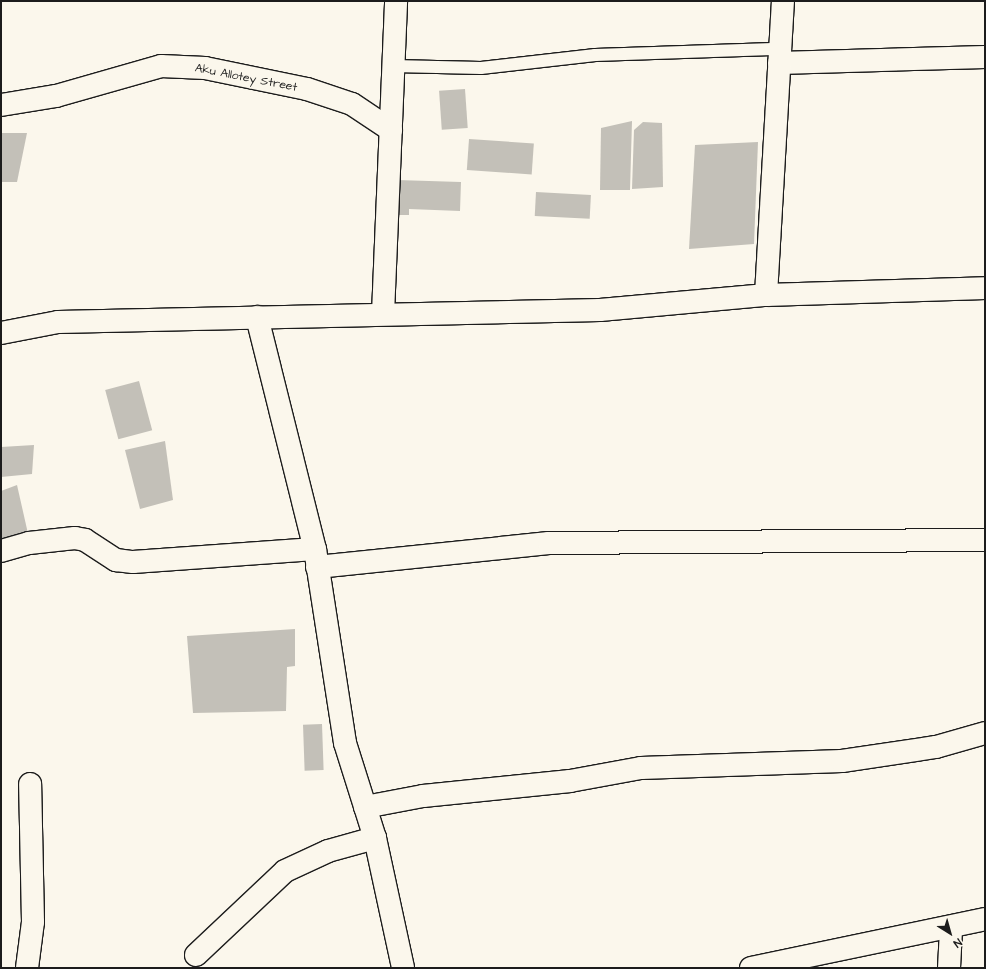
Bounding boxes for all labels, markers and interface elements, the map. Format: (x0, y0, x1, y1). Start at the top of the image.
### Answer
street label: Aku Allotey Street (194, 61, 298, 95)
north arrow (930, 913, 970, 953)
text: N (950, 935, 965, 951)

